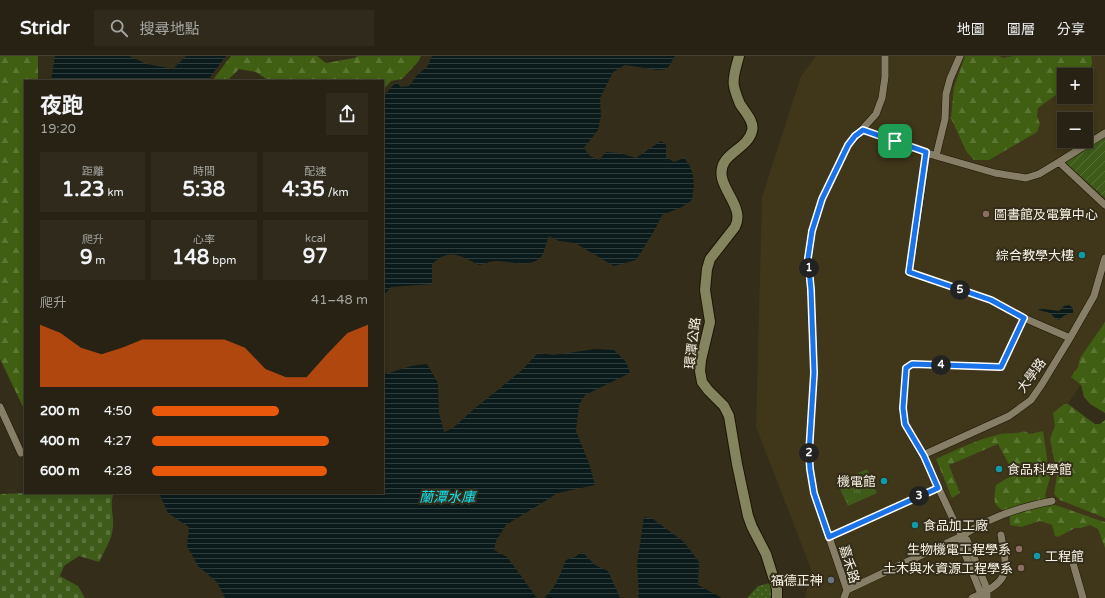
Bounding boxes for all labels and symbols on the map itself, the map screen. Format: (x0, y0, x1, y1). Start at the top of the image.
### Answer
pin (878, 124, 912, 158)
place label: 圖書館及電算中心 (994, 207, 1098, 223)
marker: 圖書館及電算中心 (981, 209, 991, 219)
place label: 綜合教學大樓 (996, 248, 1074, 264)
marker: 綜合教學大樓 (1077, 250, 1087, 260)
pin: 1 (799, 258, 819, 278)
pin: 5 (950, 280, 970, 300)
street label: 環潭公路 (682, 316, 704, 370)
pin: 4 (931, 355, 951, 375)
street label: 大學路 (1014, 355, 1050, 396)
pin: 2 (799, 443, 819, 463)
place label: 食品科學館 (1007, 462, 1072, 478)
marker: 食品科學館 (994, 464, 1004, 474)
place label: 機電館 (837, 474, 876, 490)
marker: 機電館 (879, 476, 889, 486)
pin: 3 (909, 486, 929, 506)
water label: 蘭潭水庫 (419, 489, 477, 506)
place label: 食品加工廠 (923, 518, 988, 534)
marker: 食品加工廠 (910, 520, 920, 530)
place label: 生物機電工程學系 (907, 542, 1011, 558)
street label: 嘉禾路 (836, 543, 862, 585)
marker: 生物機電工程學系 (1014, 544, 1024, 554)
place label: 工程館 (1045, 549, 1084, 565)
marker: 工程館 (1032, 551, 1042, 561)
place label: 土木與水資源工程學系 (883, 561, 1013, 577)
marker: 土木與水資源工程學系 (1016, 563, 1026, 573)
place label: 福德正神 (771, 573, 823, 589)
marker: 福德正神 (826, 575, 836, 585)

